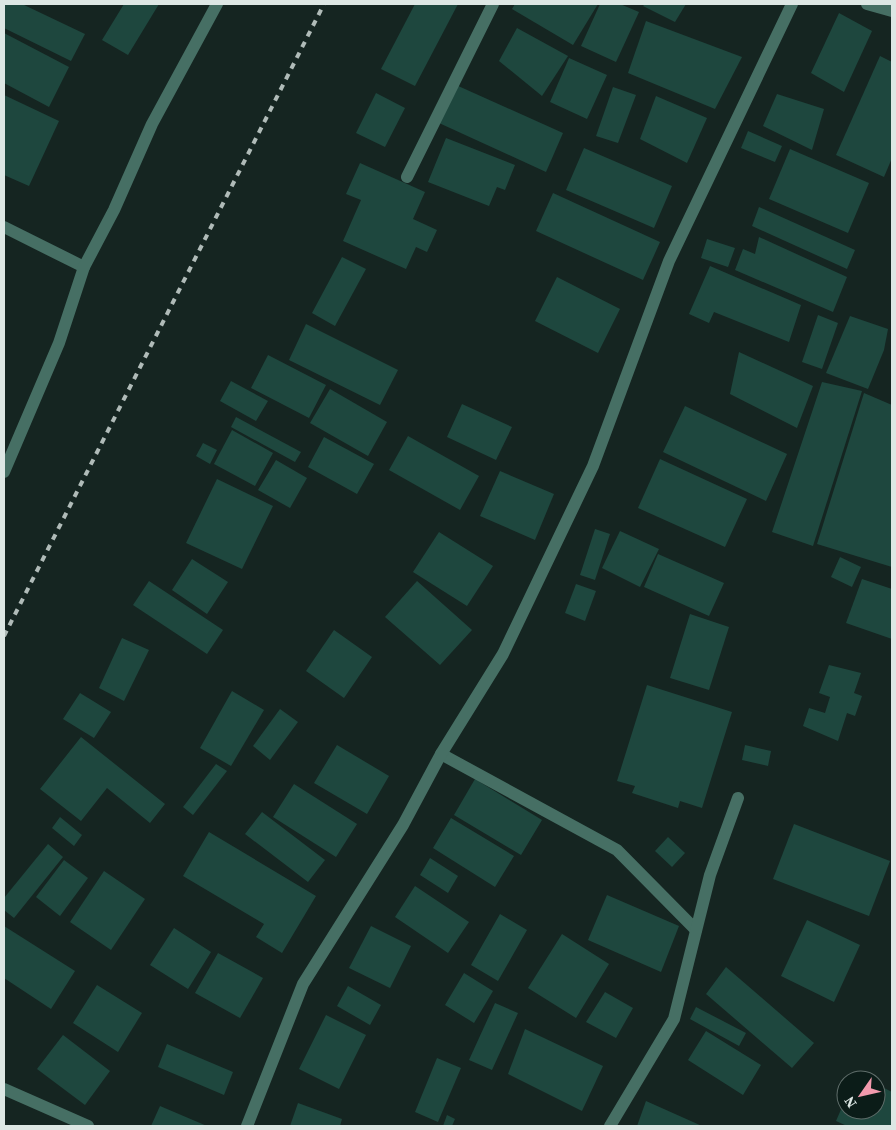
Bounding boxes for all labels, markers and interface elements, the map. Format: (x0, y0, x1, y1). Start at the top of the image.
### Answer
north arrow (836, 1070, 886, 1120)
text: N (839, 1092, 861, 1112)

